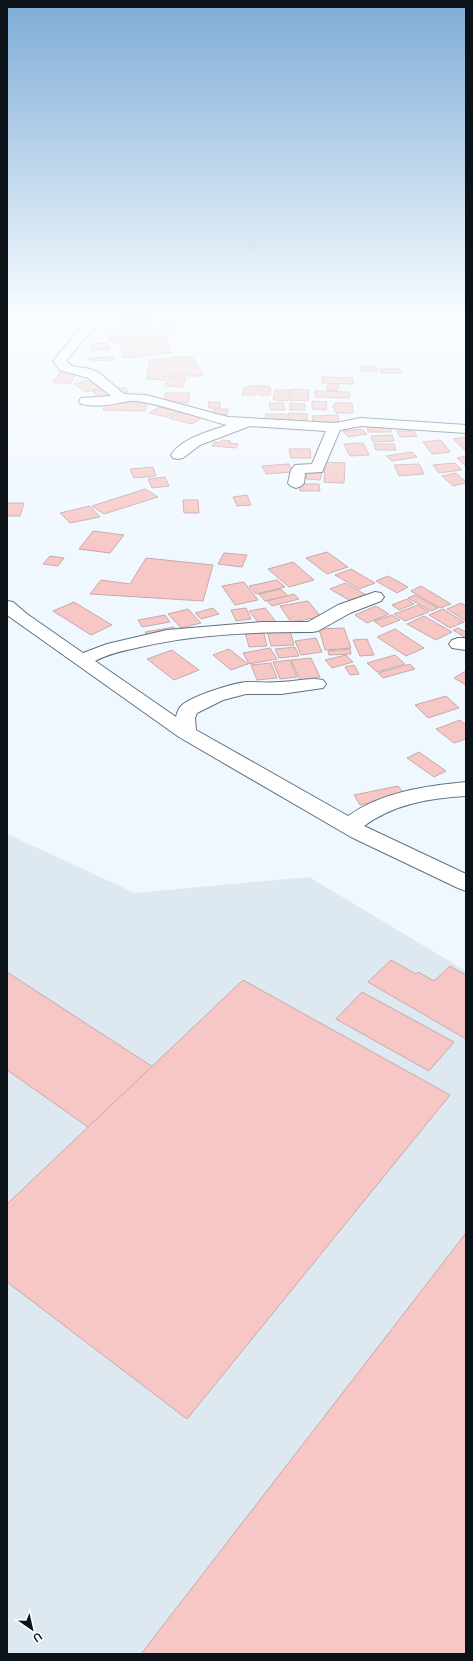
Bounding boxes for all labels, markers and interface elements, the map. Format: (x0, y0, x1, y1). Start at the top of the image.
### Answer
north arrow (12, 1609, 52, 1649)
text: U (31, 1630, 45, 1645)

